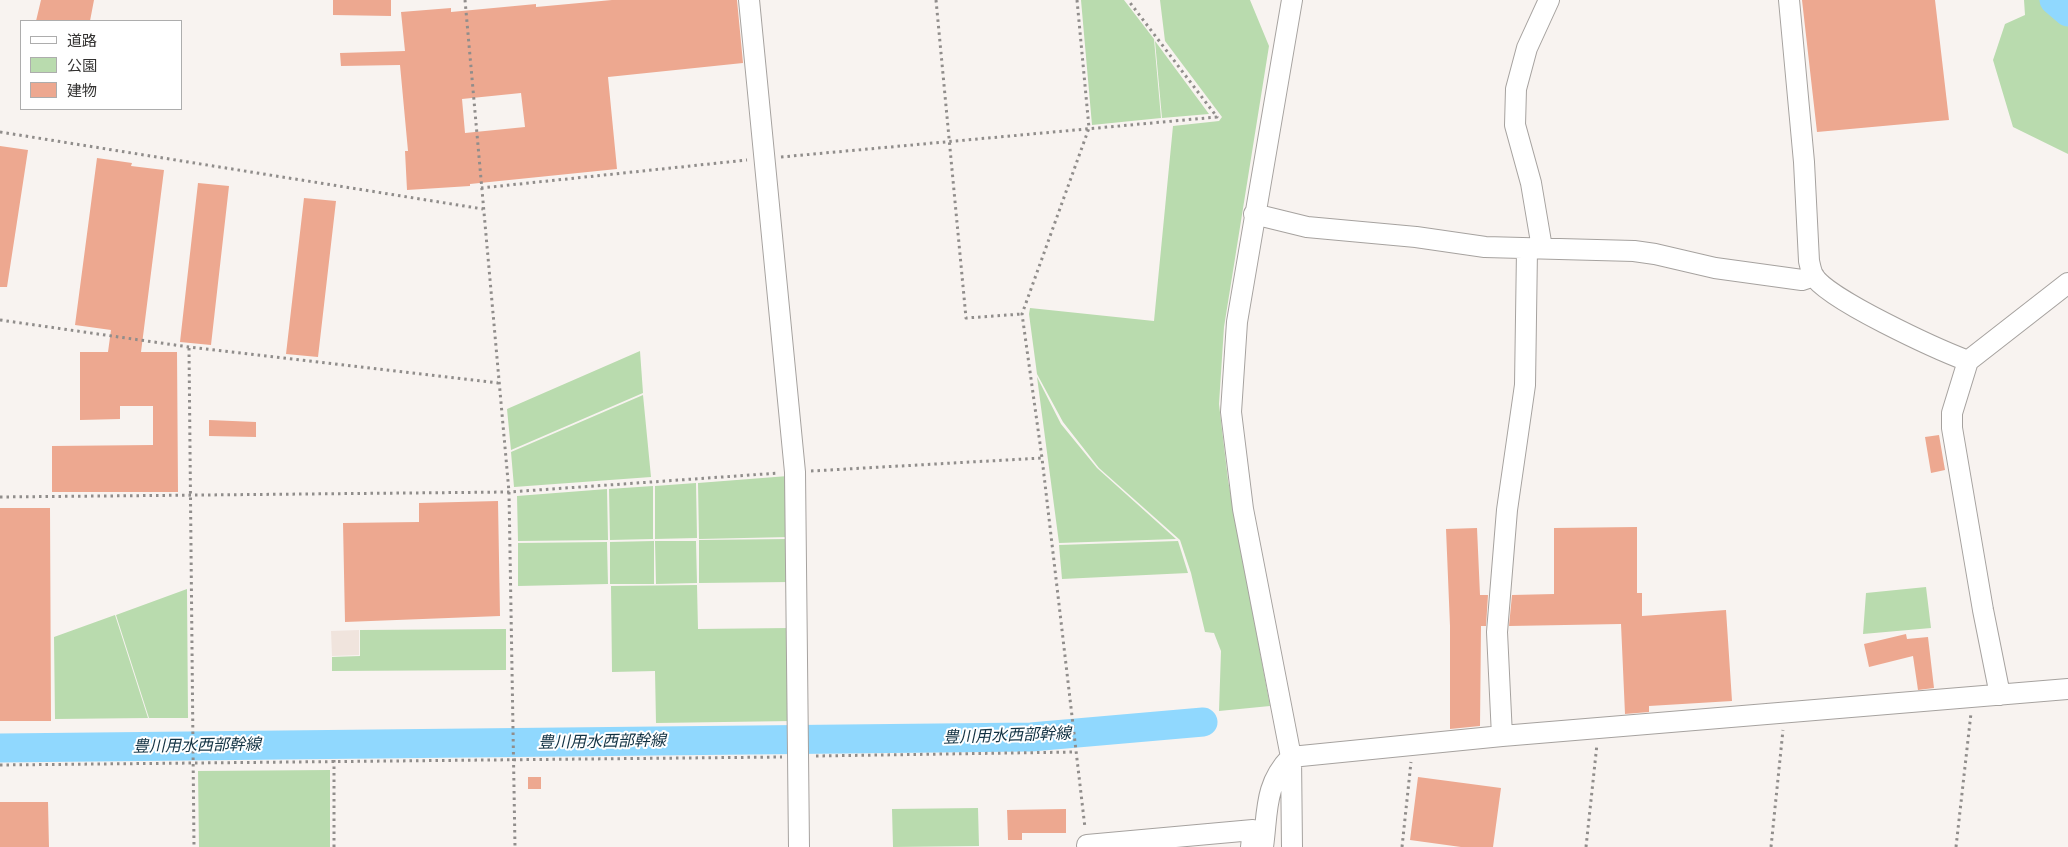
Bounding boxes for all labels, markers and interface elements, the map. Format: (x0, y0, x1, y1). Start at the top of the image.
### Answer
legend (20, 20, 182, 110)
text: 道路 (67, 31, 97, 50)
text: 公園 (67, 56, 97, 75)
text: 建物 (67, 81, 97, 100)
water label: 豊川用水西部幹線 (943, 724, 1071, 748)
water label: 豊川用水西部幹線 (538, 731, 666, 753)
water label: 豊川用水西部幹線 (133, 735, 261, 757)

